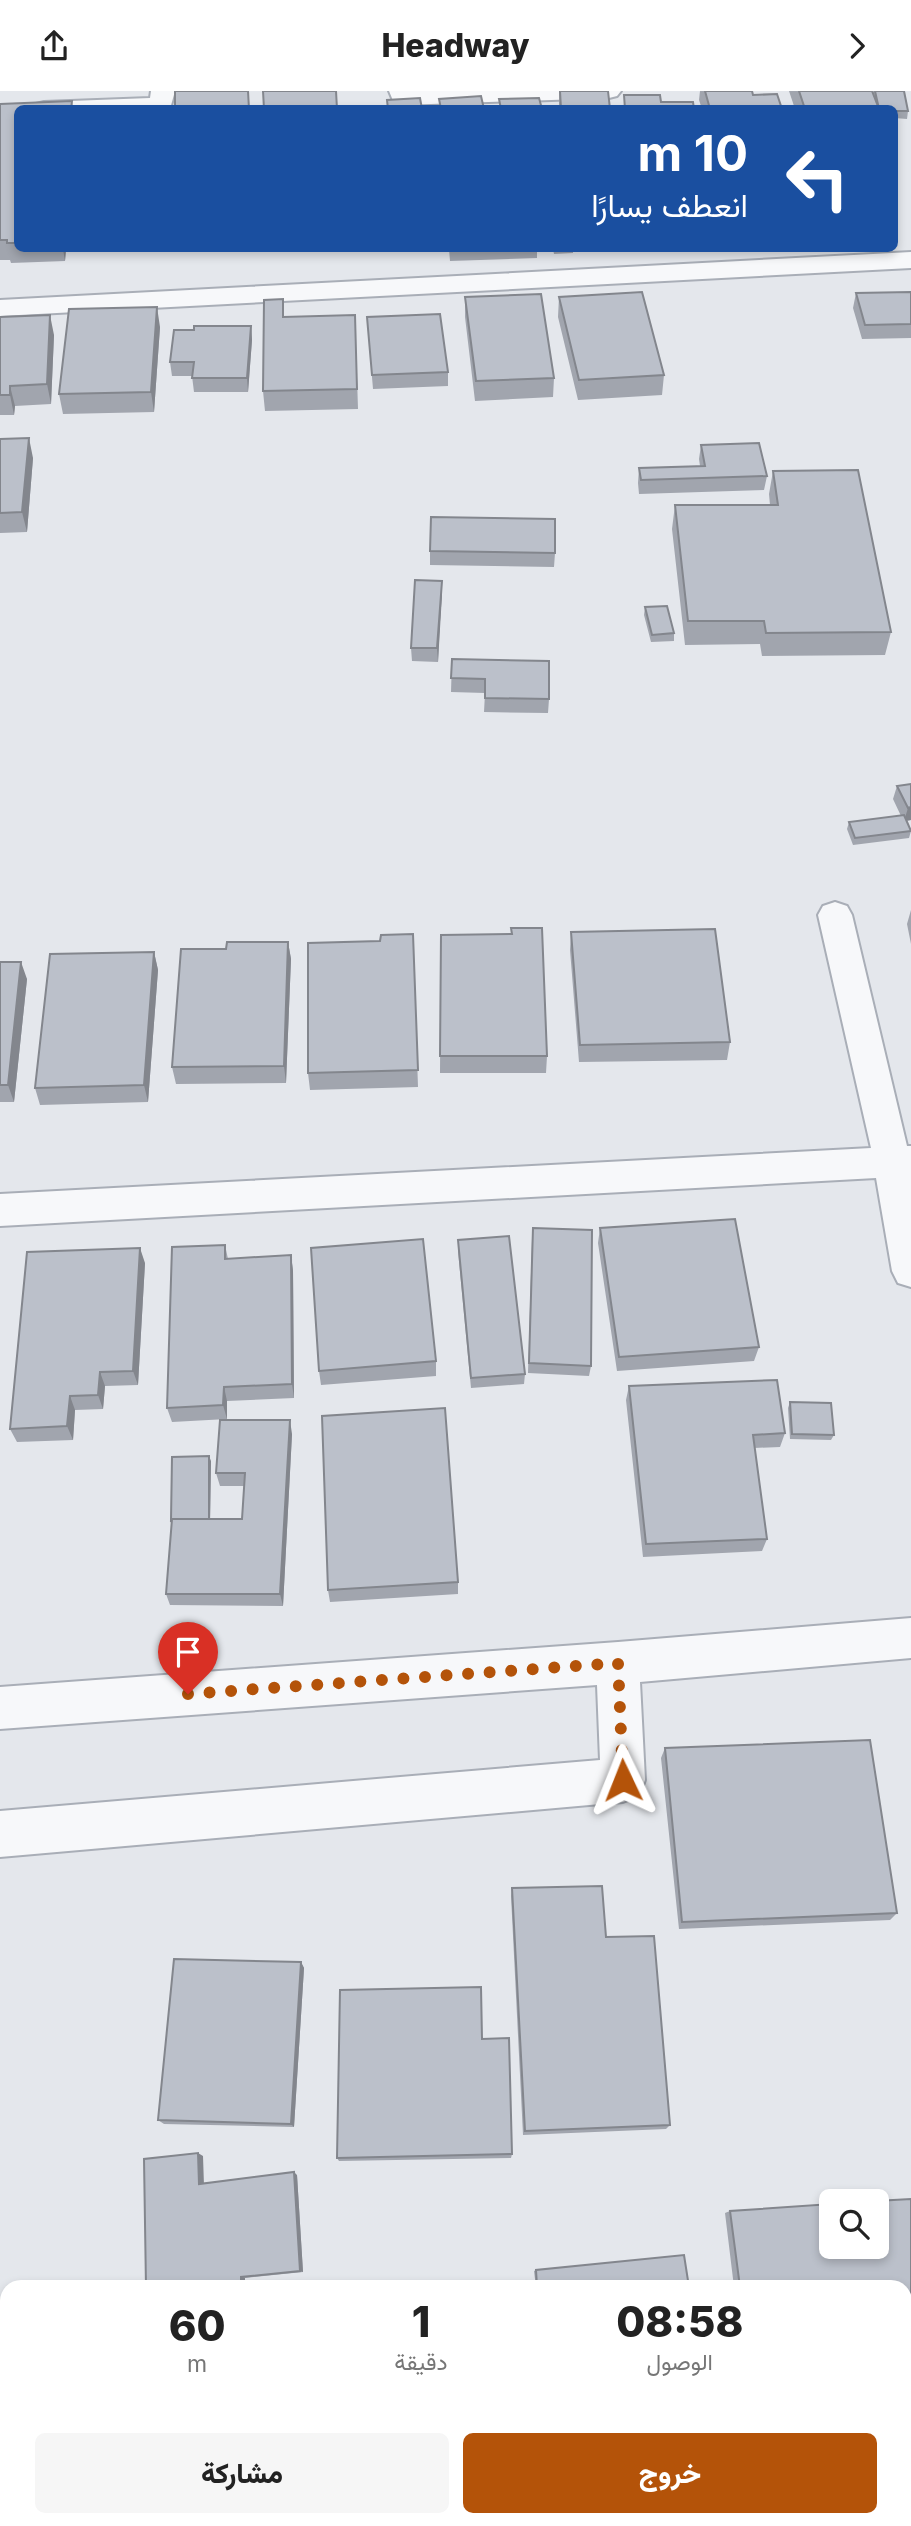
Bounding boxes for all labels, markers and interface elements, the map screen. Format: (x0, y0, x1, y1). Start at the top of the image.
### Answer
text: Headway (381, 26, 530, 65)
icon: share (35, 27, 73, 65)
icon: forward (838, 27, 876, 65)
text: 10 m (638, 124, 748, 183)
icon: left (772, 133, 863, 224)
text: انعطف يسارًا (591, 186, 748, 225)
pin (158, 1622, 218, 1694)
icon: arrive (169, 1633, 207, 1671)
position arrow (586, 1743, 660, 1817)
map controls (819, 2189, 889, 2259)
button: search (819, 2189, 889, 2259)
text: 1 (412, 2296, 430, 2347)
text: 08:58 (616, 2296, 743, 2347)
text: 60 (169, 2300, 226, 2351)
text: دقيقة (394, 2348, 448, 2376)
text: الوصول (647, 2348, 713, 2376)
text: m (187, 2350, 207, 2378)
button: مشاركة (35, 2433, 449, 2513)
button: خروج (463, 2433, 877, 2513)

